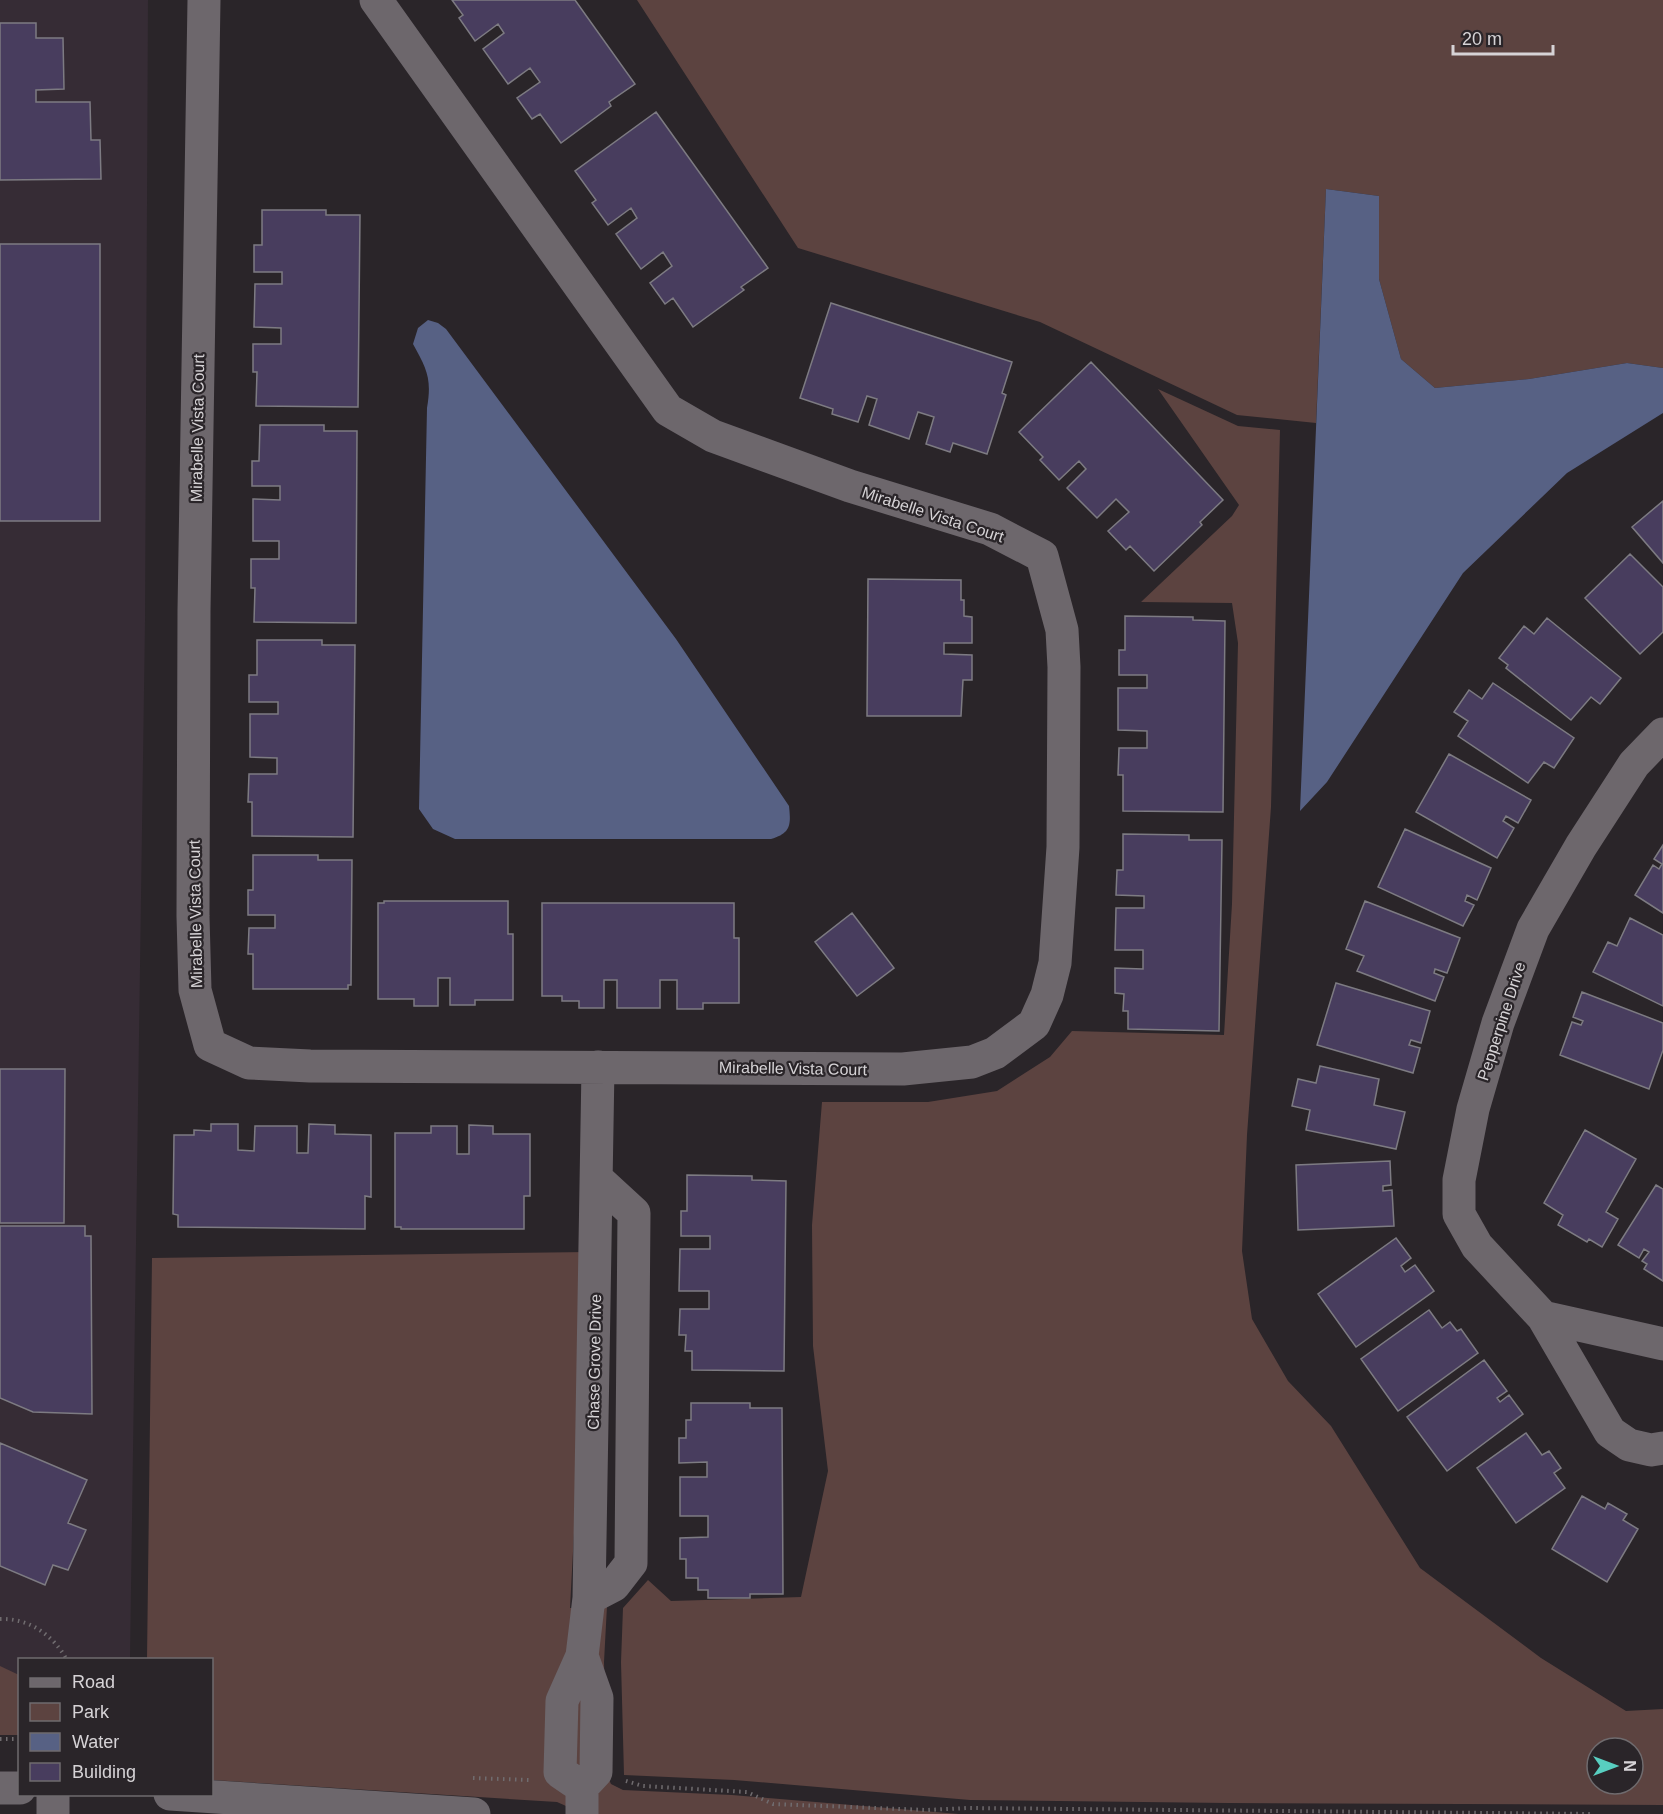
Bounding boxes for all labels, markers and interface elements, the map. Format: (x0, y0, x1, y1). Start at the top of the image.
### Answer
scale bar (1453, 18, 1554, 56)
text: 20 m (1462, 29, 1502, 49)
street label: Mirabelle Vista Court (188, 353, 207, 502)
street label: Mirabelle Vista Court (860, 483, 1006, 546)
street label: Mirabelle Vista Court (186, 839, 205, 988)
street label: Pepperpine Drive (1474, 960, 1529, 1083)
street label: Mirabelle Vista Court (719, 1059, 868, 1078)
street label: Chase Grove Drive (585, 1294, 604, 1430)
legend (18, 1658, 213, 1796)
text: Road (72, 1672, 115, 1692)
text: Park (72, 1702, 110, 1722)
text: Water (72, 1732, 119, 1752)
north arrow (1585, 1736, 1645, 1796)
text: N (1621, 1760, 1638, 1772)
text: Building (72, 1762, 136, 1782)

